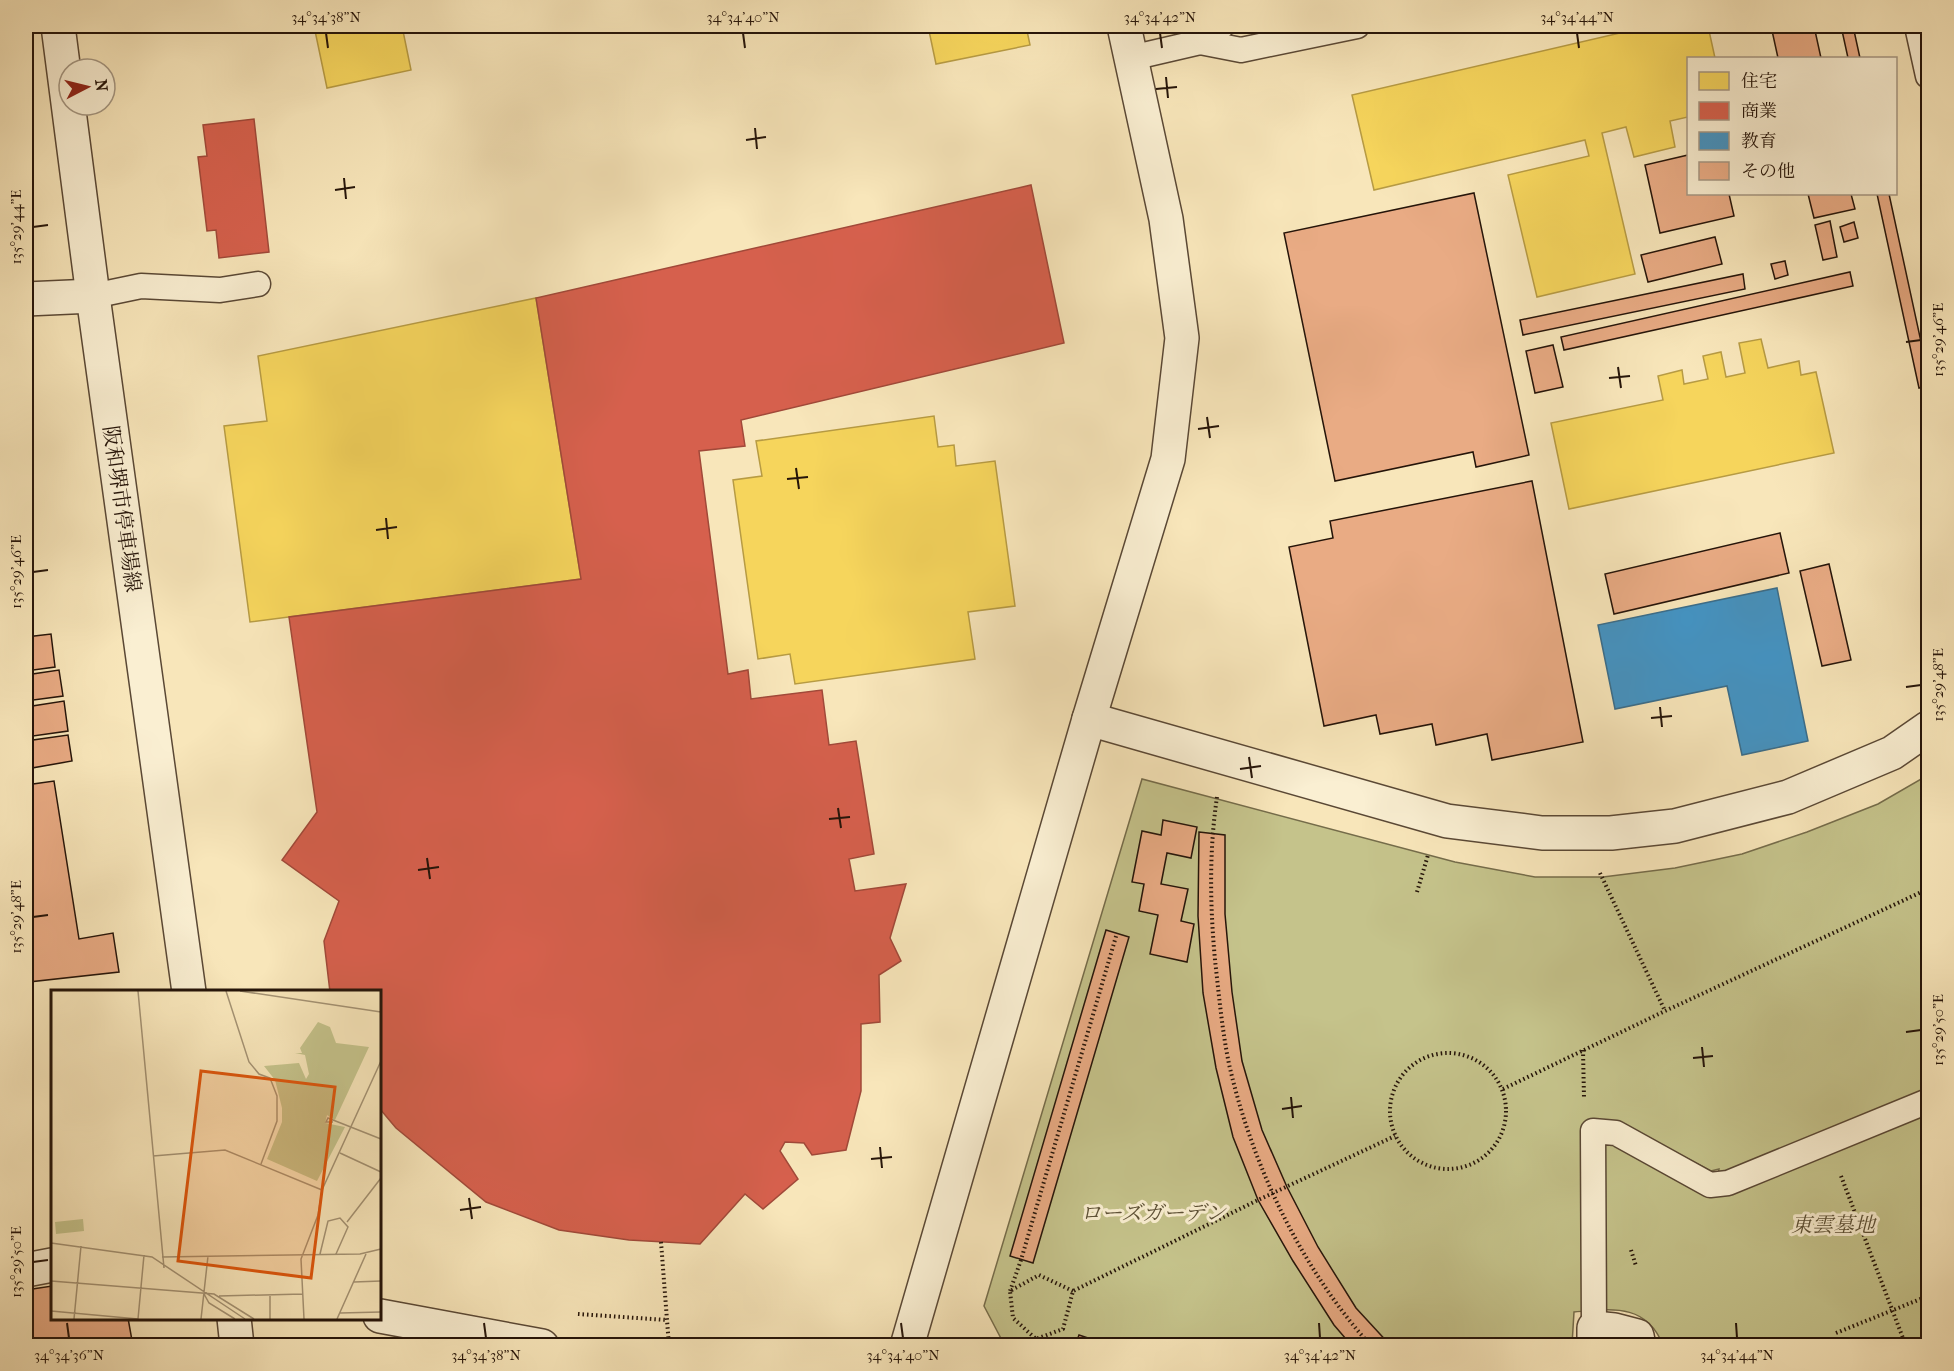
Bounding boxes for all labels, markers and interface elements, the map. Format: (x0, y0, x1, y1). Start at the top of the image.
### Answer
text: 34°34'38"N (291, 8, 361, 26)
text: 34°34'40"N (706, 8, 780, 26)
text: 34°34'42"N (1124, 8, 1197, 26)
text: 34°34'44"N (1540, 8, 1614, 26)
north arrow (57, 57, 117, 117)
legend (1687, 57, 1897, 195)
text: 住宅 (1741, 71, 1777, 92)
text: N (91, 78, 112, 93)
text: 商業 (1741, 101, 1777, 122)
text: 教育 (1741, 131, 1777, 152)
text: その他 (1741, 161, 1795, 182)
text: 135°29'44"E (7, 189, 25, 265)
text: 135°29'46"E (1929, 303, 1947, 377)
street label: 阪和堺市停車場線 (98, 424, 146, 594)
text: 135°29'46"E (7, 535, 25, 609)
text: 135°29'48"E (1929, 648, 1947, 722)
text: 135°29'48"E (7, 880, 25, 954)
inset map (51, 990, 381, 1320)
text: 135°29'50"E (1929, 994, 1947, 1066)
park label: ローズガーデン (1080, 1201, 1227, 1225)
park label: 東雲墓地 (1791, 1213, 1877, 1237)
text: 135°29'50"E (7, 1226, 25, 1298)
text: 34°34'36"N (34, 1346, 105, 1364)
text: 34°34'38"N (451, 1346, 521, 1364)
text: 34°34'40"N (866, 1346, 940, 1364)
text: 34°34'42"N (1284, 1346, 1357, 1364)
text: 34°34'44"N (1700, 1346, 1774, 1364)

